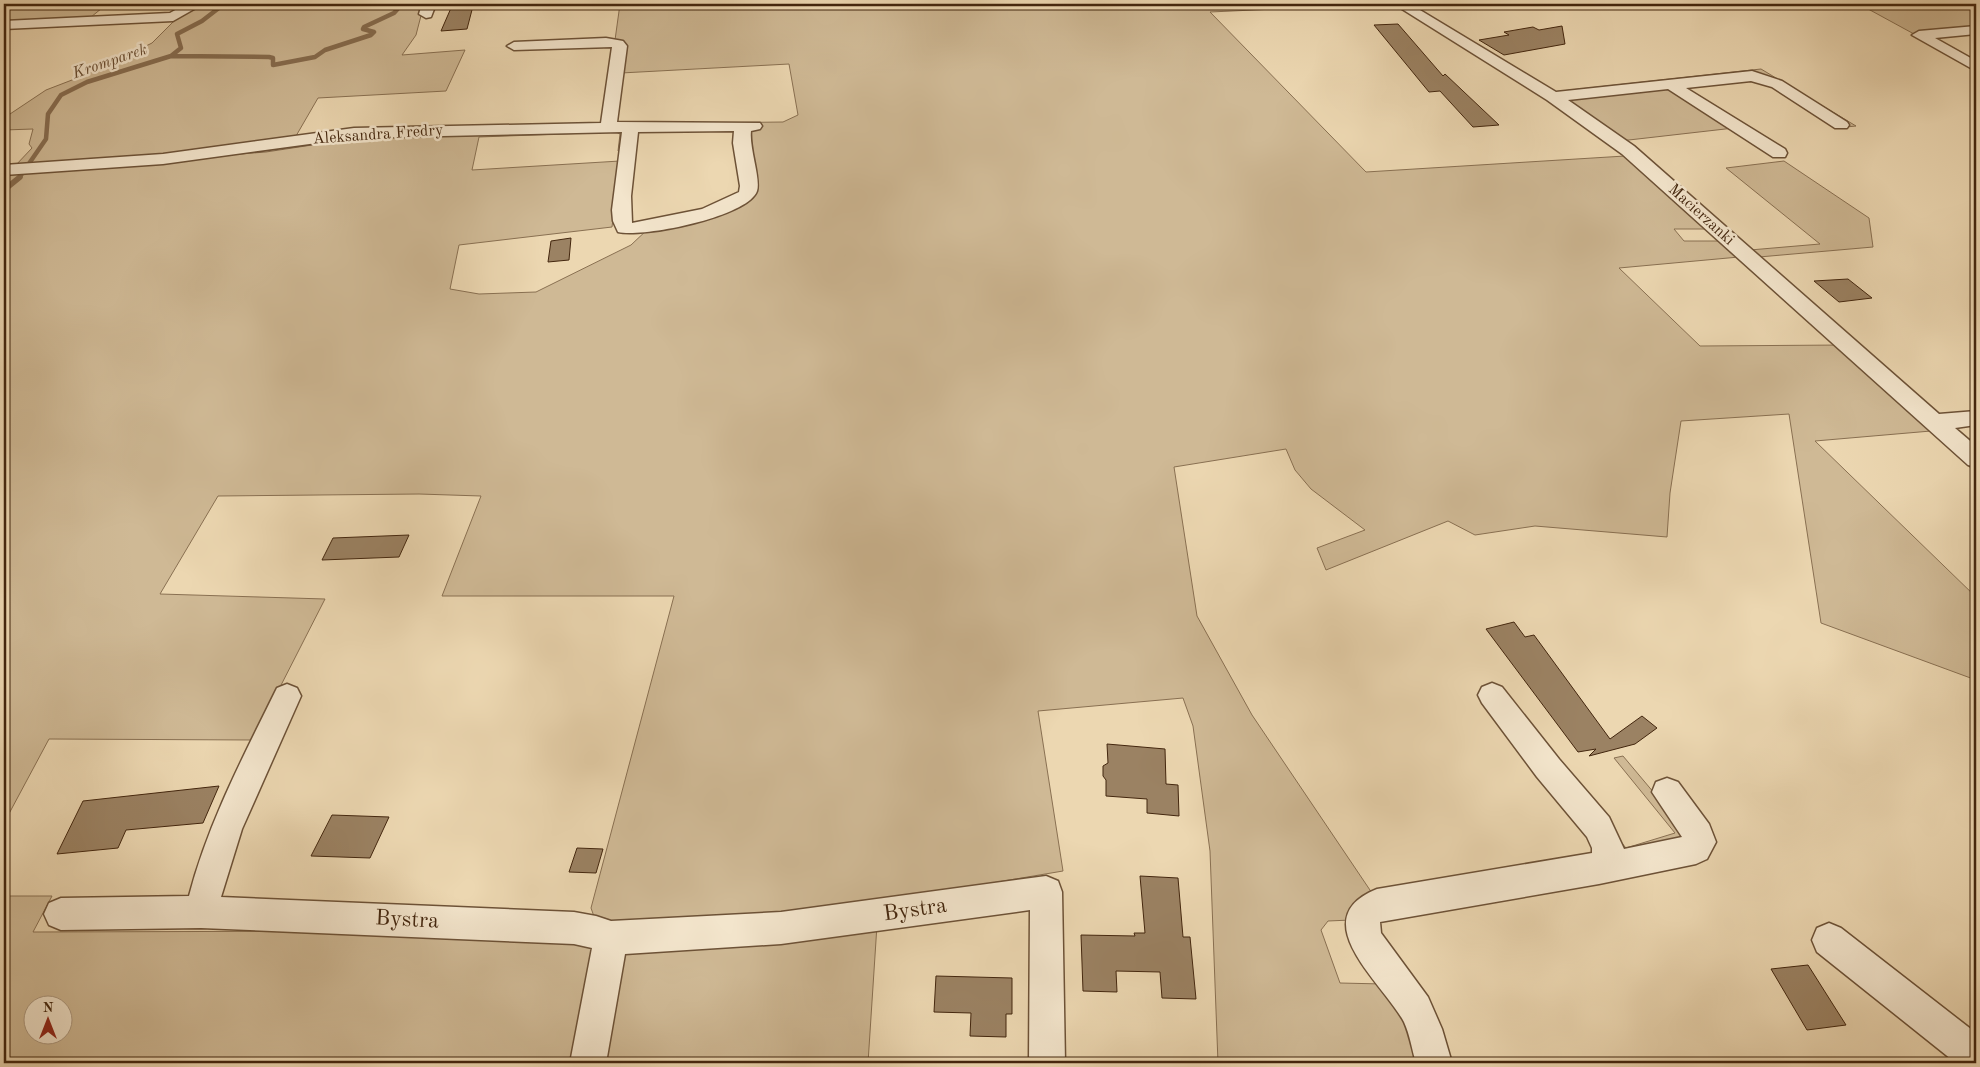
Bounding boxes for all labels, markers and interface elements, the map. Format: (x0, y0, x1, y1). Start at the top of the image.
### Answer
water label: Kromparek (70, 42, 150, 83)
street label: Aleksandra Fredry (312, 122, 444, 148)
street label: Macierzanki (1665, 181, 1737, 249)
street label: Bystra (882, 895, 948, 925)
street label: Bystra (374, 907, 440, 933)
north arrow (22, 994, 72, 1044)
text: N (43, 1001, 54, 1015)

